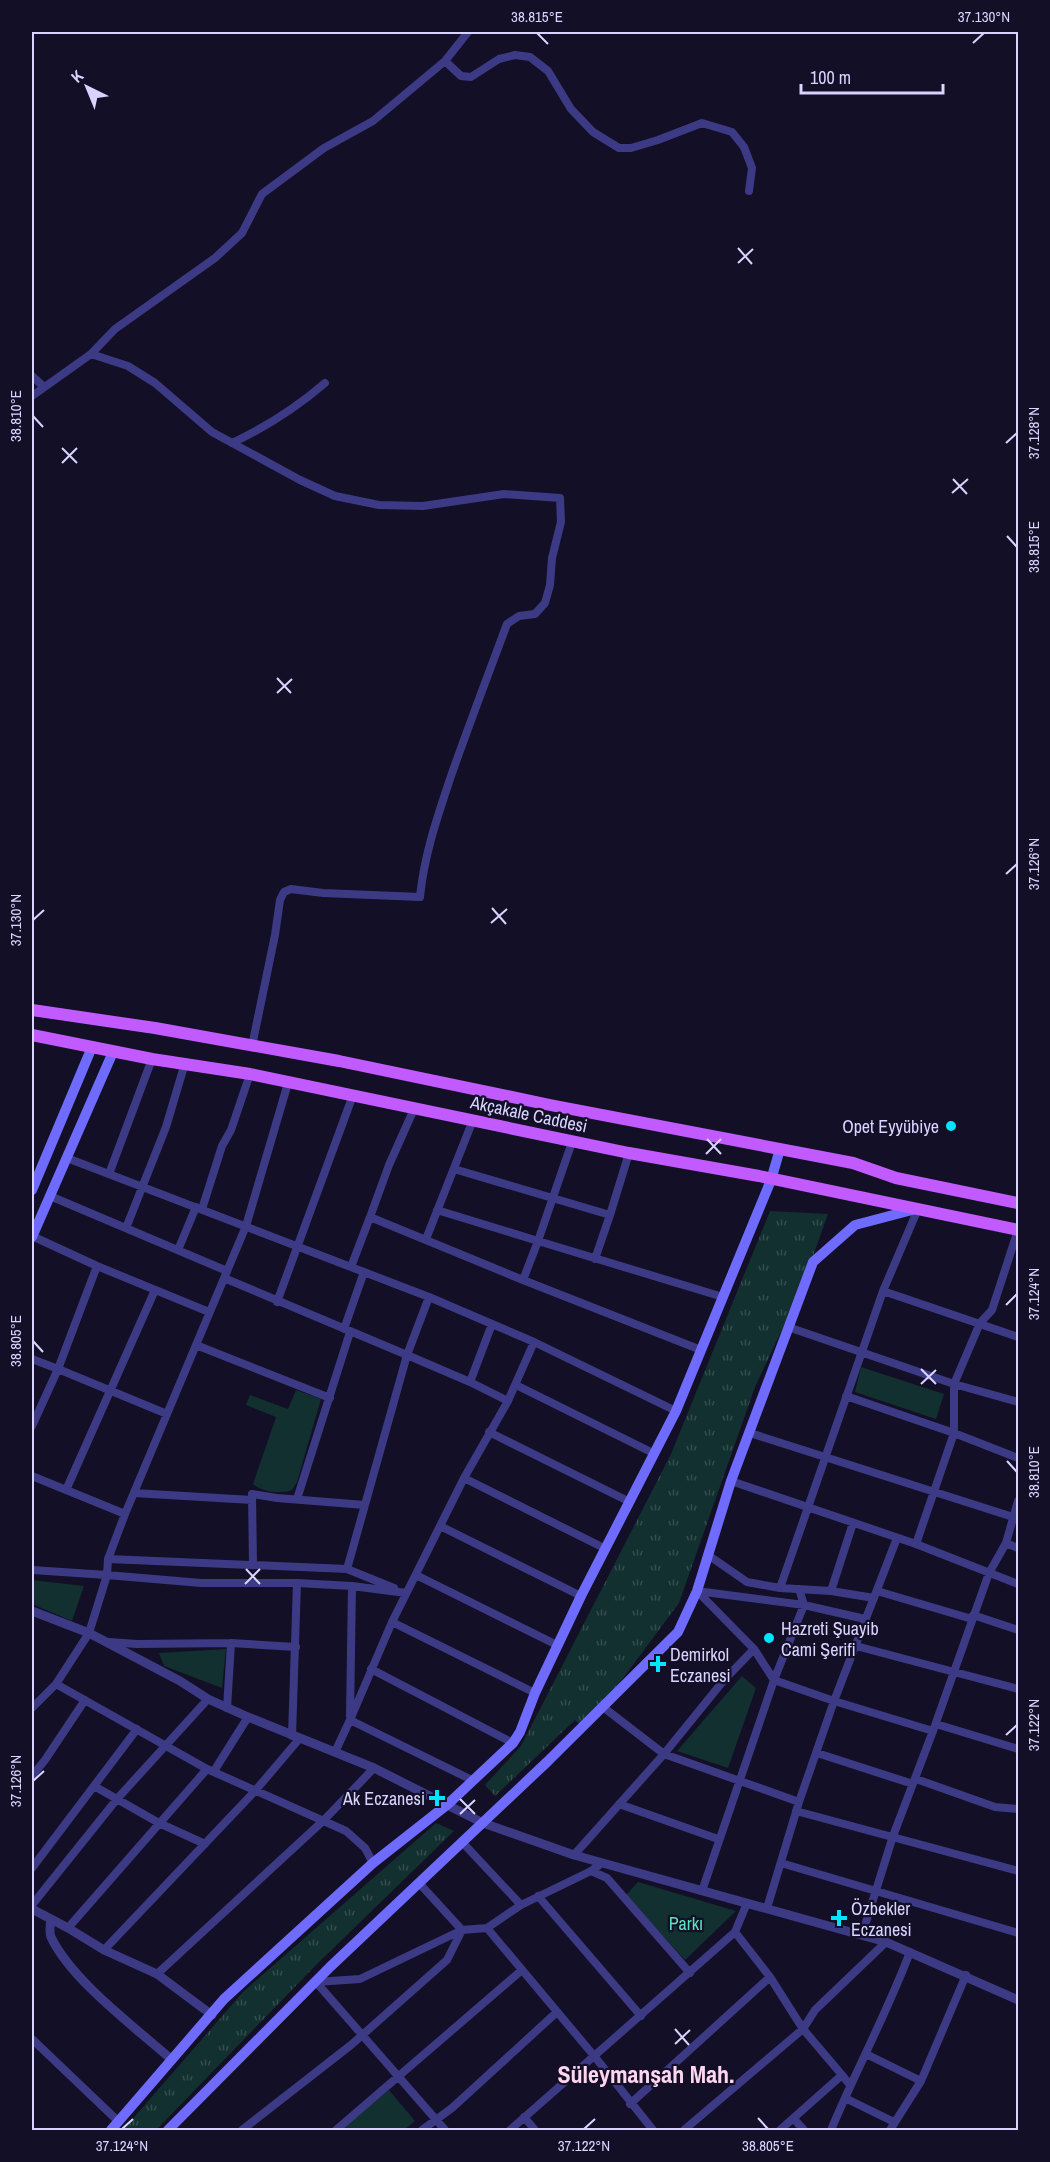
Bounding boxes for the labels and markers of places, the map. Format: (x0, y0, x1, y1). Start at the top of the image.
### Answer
place label: Opet Eyyübiye (842, 1114, 939, 1139)
marker: Opet Eyyübiye (944, 1119, 958, 1133)
place label: Hazreti Şuayib Cami Şerifi (781, 1616, 879, 1662)
marker: Hazreti Şuayib Cami Şerifi (762, 1631, 776, 1645)
place label: Demirkol Eczanesi (670, 1642, 731, 1688)
marker: Demirkol Eczanesi (651, 1657, 665, 1671)
place label: Ak Eczanesi (342, 1786, 425, 1811)
marker: Ak Eczanesi (430, 1791, 444, 1805)
place label: Özbekler Eczanesi (851, 1896, 912, 1942)
marker: Özbekler Eczanesi (832, 1911, 846, 1925)

